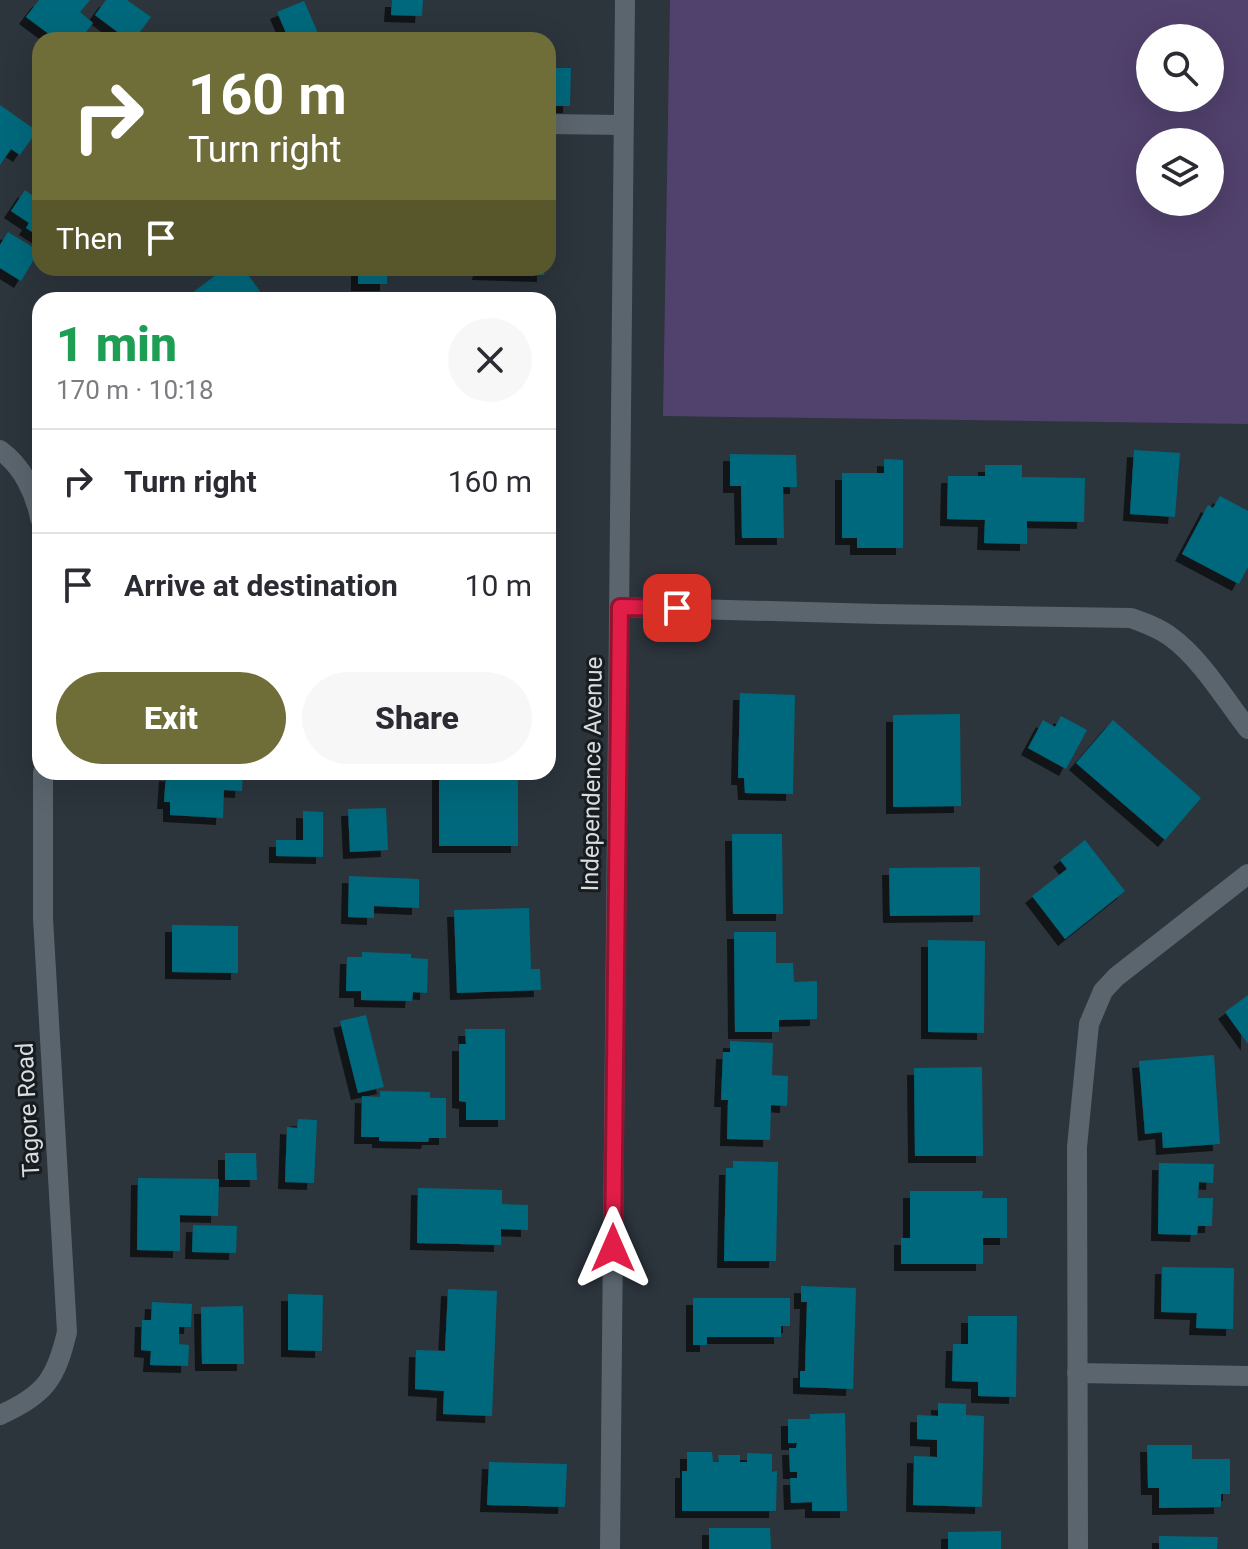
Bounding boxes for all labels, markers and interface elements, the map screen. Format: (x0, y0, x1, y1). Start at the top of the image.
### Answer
map controls (1136, 24, 1224, 216)
button: search (1136, 24, 1224, 112)
text: 160 m (188, 62, 347, 128)
icon: right (56, 64, 160, 168)
button: layers (1136, 128, 1224, 216)
text: Turn right (188, 129, 341, 171)
icon: arrive (139, 216, 183, 260)
text: Then (56, 221, 123, 256)
text: 1 min (56, 316, 177, 373)
button: close (448, 318, 532, 402)
text: 170 m · 10:18 (56, 375, 214, 405)
icon: right (56, 459, 100, 503)
text: Turn right (124, 464, 257, 499)
text: 160 m (448, 464, 532, 499)
icon: arrive (56, 563, 100, 607)
text: Arrive at destination (124, 568, 398, 603)
text: 10 m (465, 568, 532, 603)
pin (643, 574, 711, 642)
icon: arrive (655, 586, 699, 630)
street label: Independence Avenue (576, 656, 608, 892)
button: Exit (56, 672, 286, 764)
button: Share (302, 672, 532, 764)
street label: Tagore Road (10, 1042, 46, 1178)
position arrow (571, 1206, 655, 1290)

